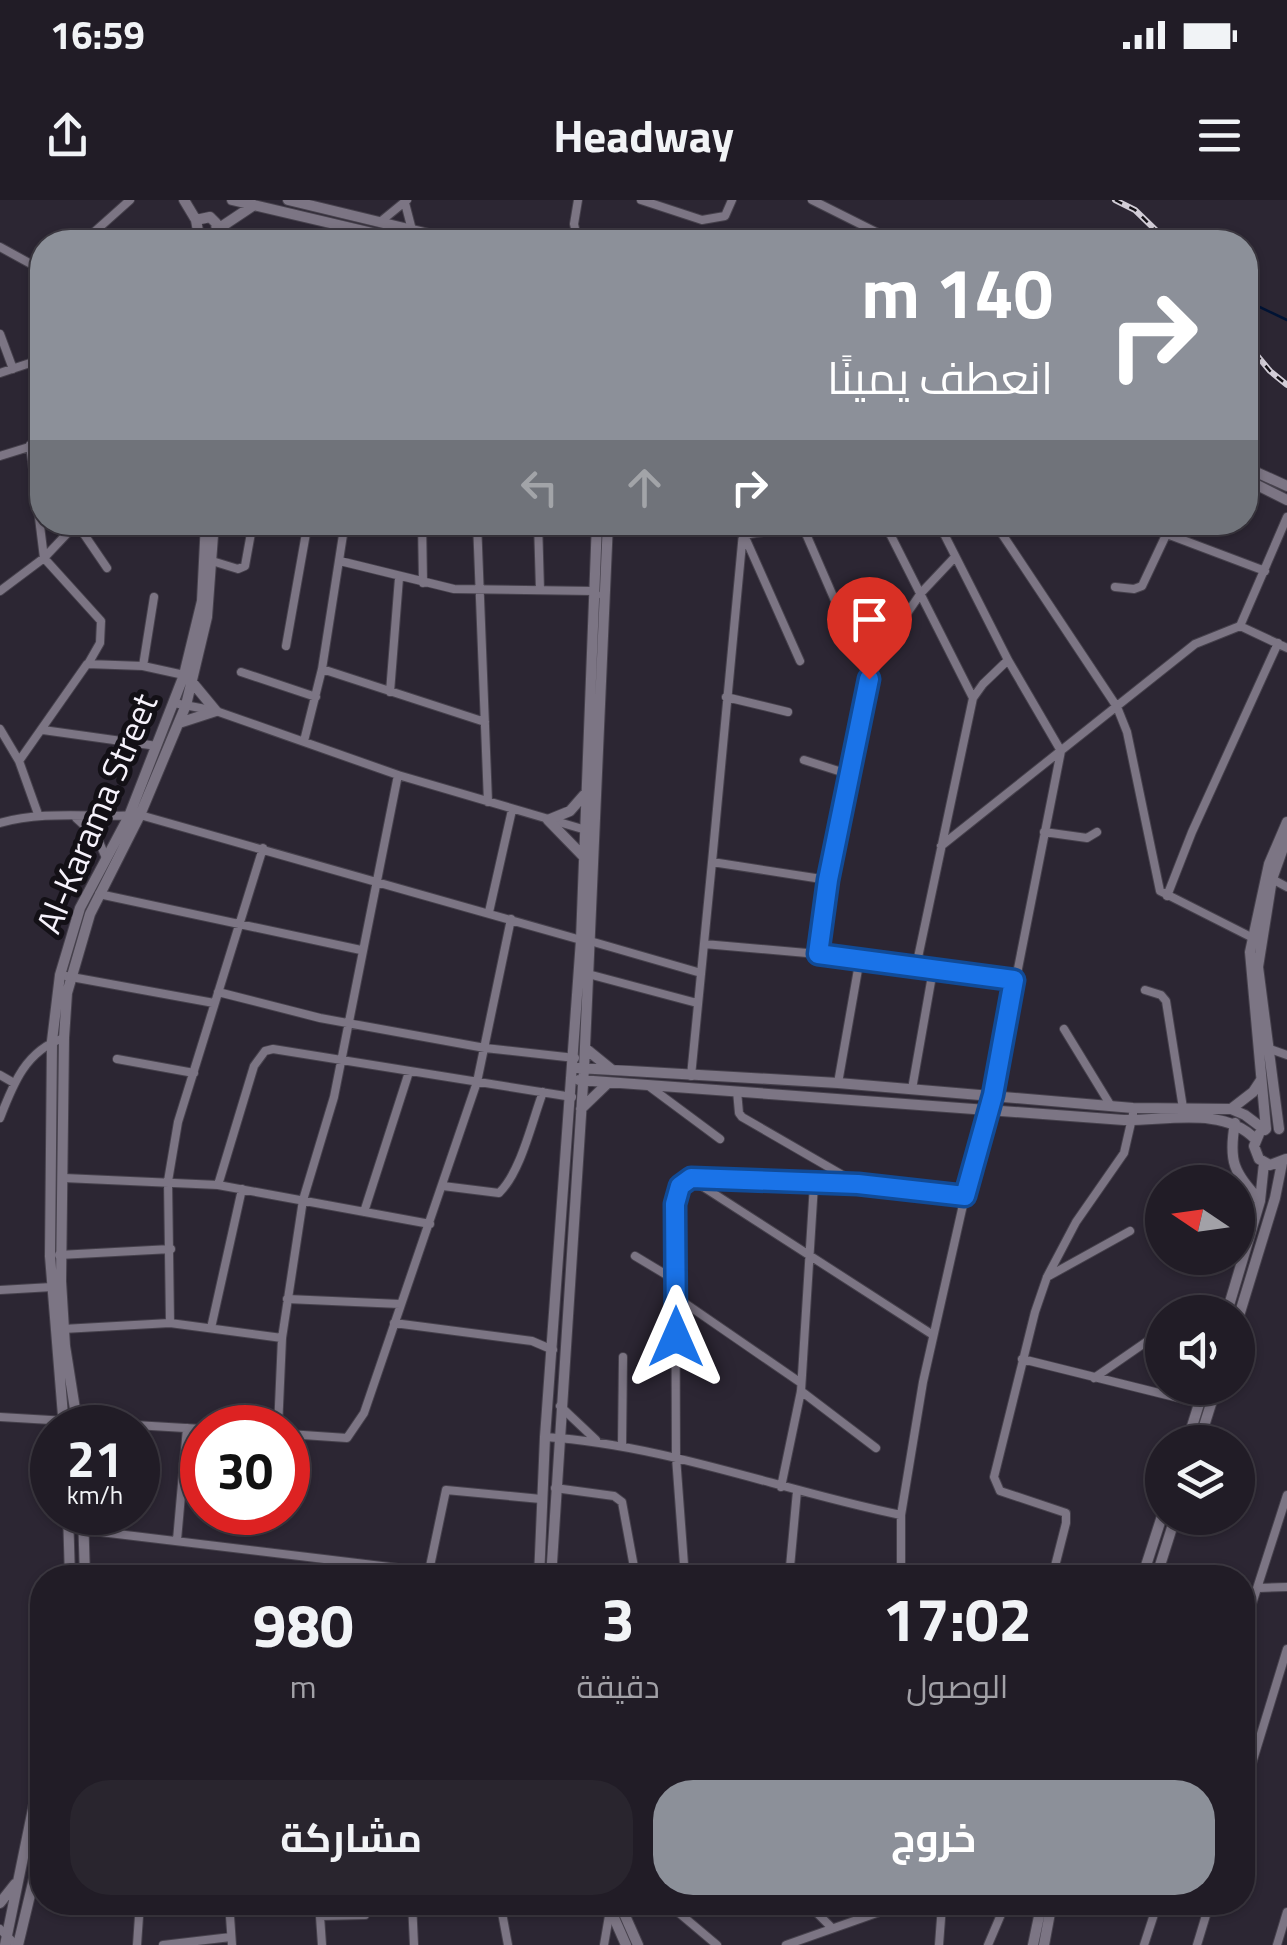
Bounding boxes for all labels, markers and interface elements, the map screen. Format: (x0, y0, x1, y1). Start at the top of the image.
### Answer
text: 16:59 (50, 6, 145, 64)
text: Headway (553, 101, 734, 169)
icon: share (40, 108, 95, 163)
icon: menu (1192, 108, 1247, 163)
text: 140 m (861, 239, 1053, 345)
icon: right (1088, 270, 1218, 400)
text: انعطف يمينًا (827, 343, 1053, 411)
icon: left (512, 460, 567, 515)
icon: ahead (617, 460, 672, 515)
icon: right (722, 460, 777, 515)
pin (827, 577, 912, 680)
icon: arrive (842, 592, 897, 647)
street label: Al-Karama Street (21, 685, 171, 941)
north arrow (1145, 1165, 1255, 1275)
map controls (1145, 1165, 1255, 1535)
position arrow (624, 1285, 728, 1389)
button: sound (1145, 1295, 1255, 1405)
speed limit sign: 30 (180, 1405, 310, 1535)
text: 21 (67, 1420, 123, 1496)
button: layers (1145, 1425, 1255, 1535)
text: km/h (67, 1476, 123, 1514)
text: 3 (601, 1573, 635, 1664)
text: 17:02 (882, 1573, 1032, 1664)
text: 980 (253, 1579, 354, 1670)
text: m (290, 1662, 317, 1710)
text: دقيقة (576, 1662, 660, 1710)
text: الوصول (906, 1662, 1008, 1710)
button: مشاركة (70, 1780, 633, 1895)
button: خروج (653, 1780, 1215, 1895)

